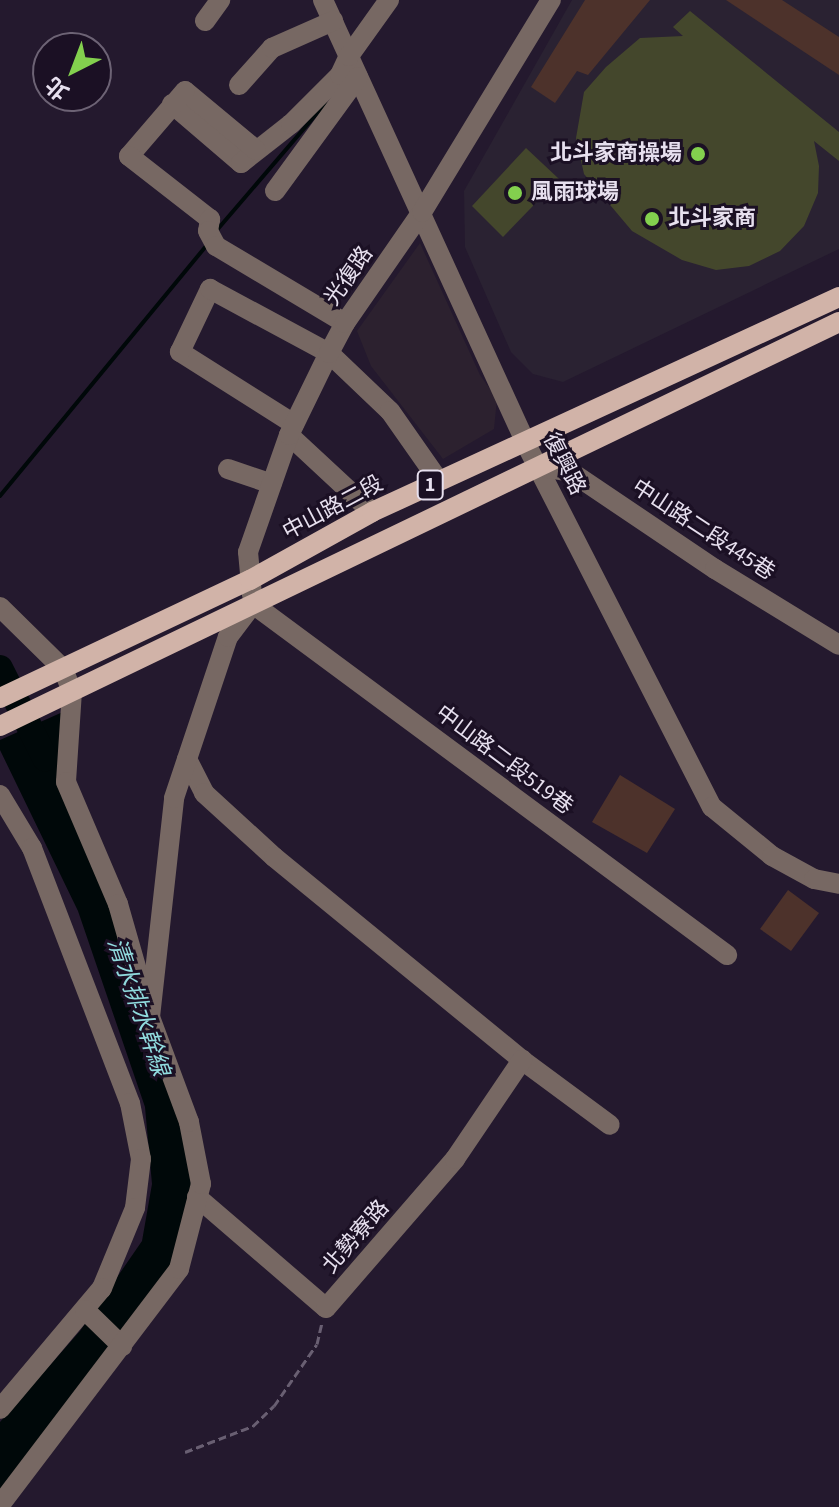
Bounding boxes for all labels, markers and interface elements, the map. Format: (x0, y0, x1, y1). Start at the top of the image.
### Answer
north arrow (32, 32, 112, 112)
text: 北 (38, 69, 76, 108)
place label: 北斗家商操場 (550, 141, 682, 167)
marker: 北斗家商操場 (689, 145, 707, 163)
place label: 風雨球場 (531, 180, 619, 206)
marker: 風雨球場 (506, 184, 524, 202)
place label: 北斗家商 (668, 206, 756, 232)
marker: 北斗家商 (643, 210, 661, 228)
street label: 光復路 (319, 241, 379, 311)
street label: 復興路 (537, 429, 591, 499)
road number: 1 (416, 469, 444, 501)
street label: 中山路二段 (278, 471, 388, 545)
street label: 中山路二段445巷 (627, 474, 779, 586)
street label: 中山路二段519巷 (430, 700, 578, 820)
water label: 清水排水幹線 (101, 934, 175, 1080)
street label: 北勢寮路 (317, 1195, 395, 1279)

